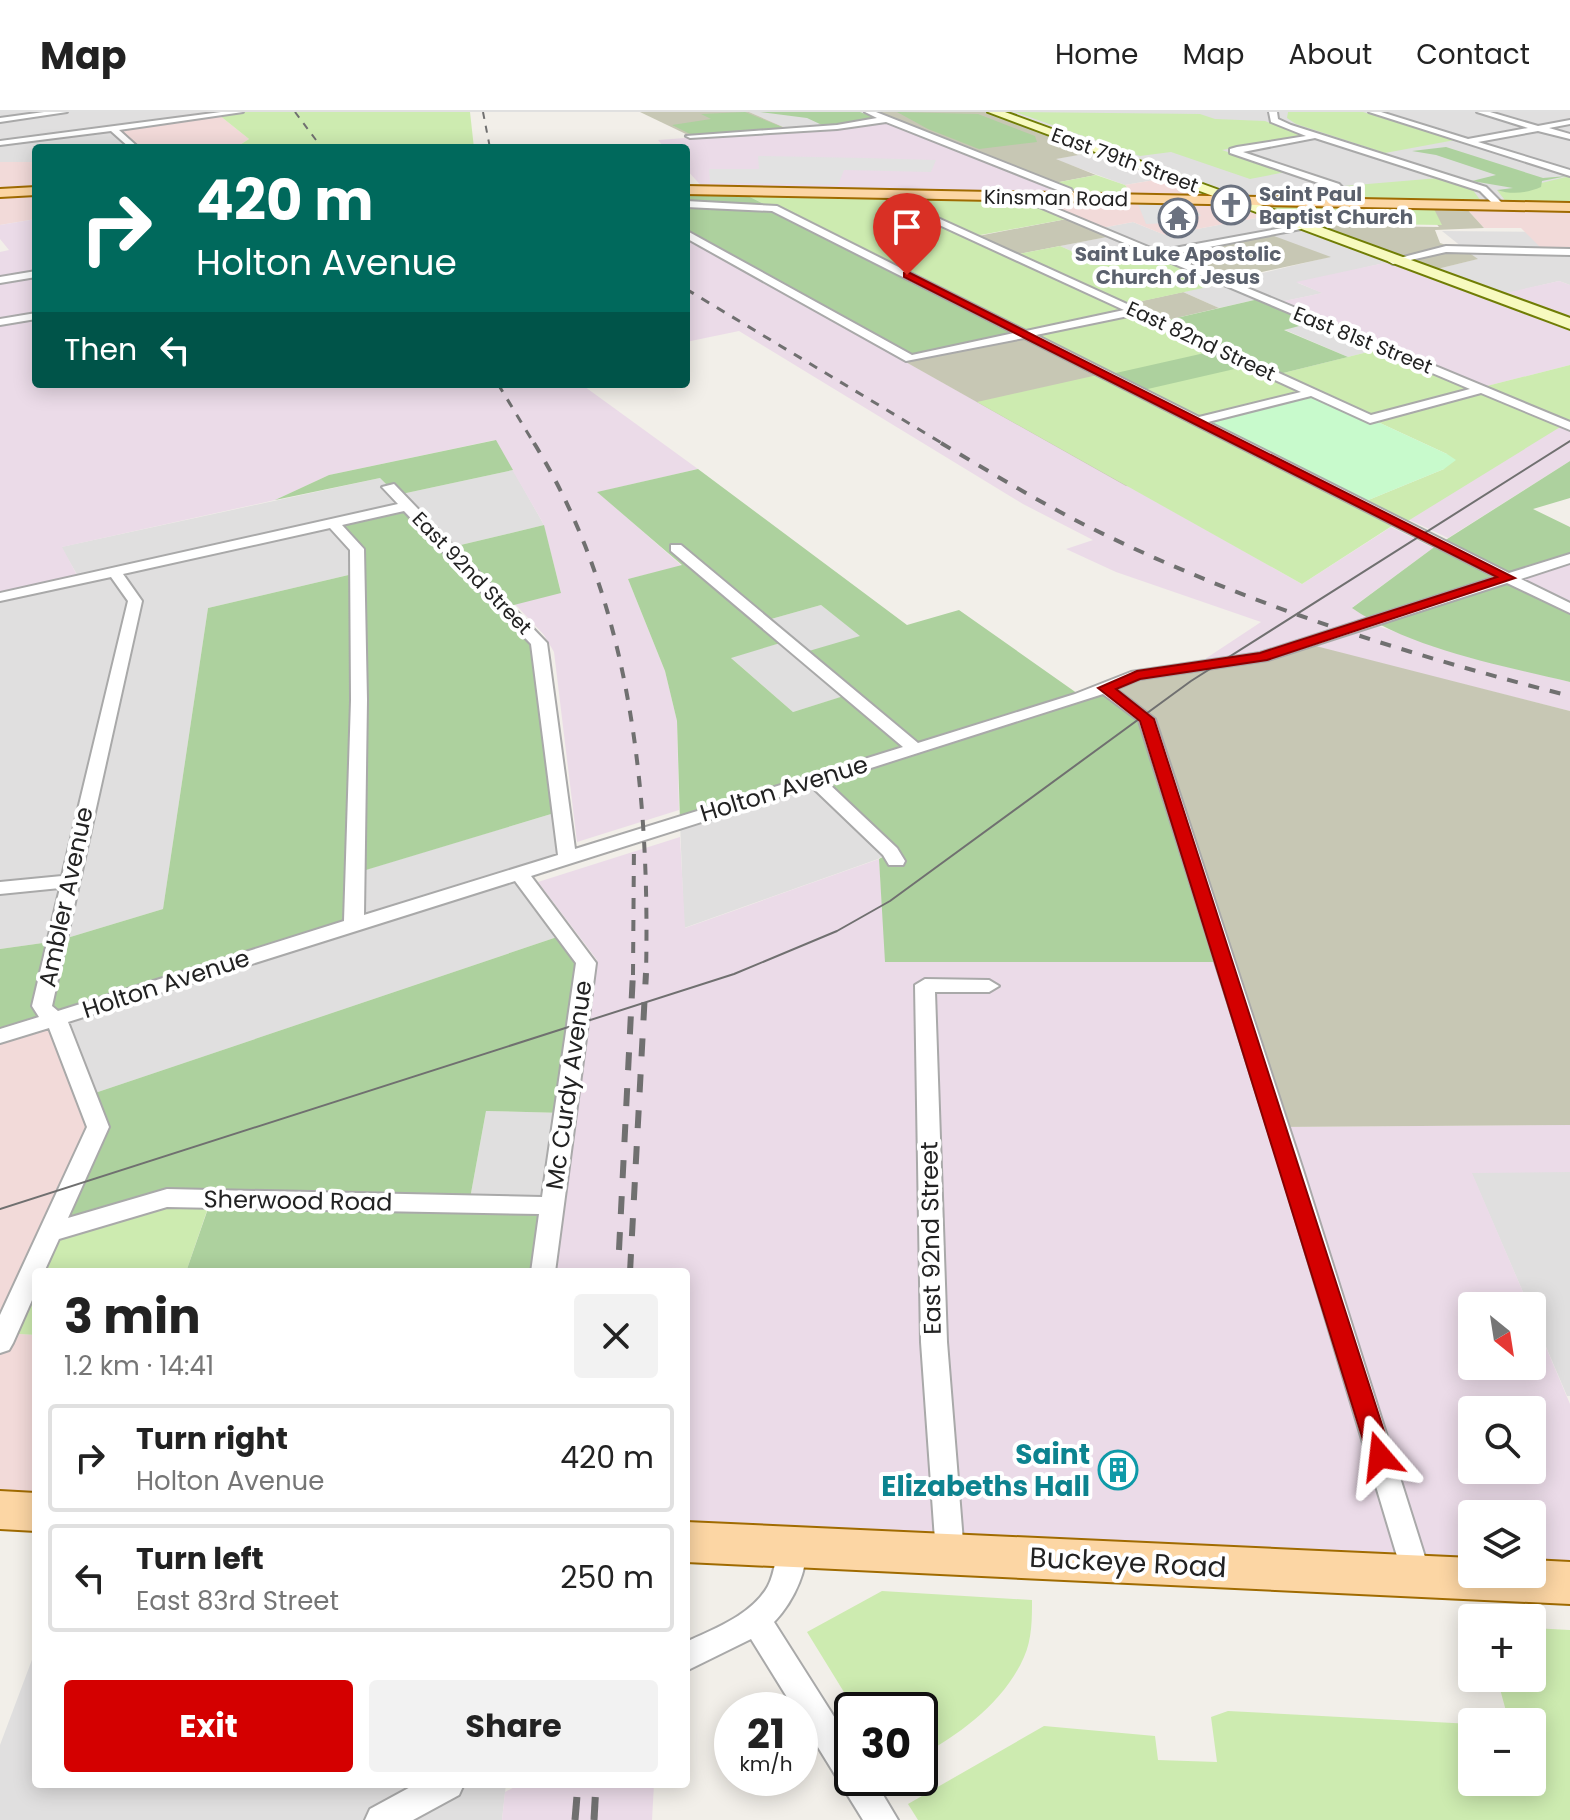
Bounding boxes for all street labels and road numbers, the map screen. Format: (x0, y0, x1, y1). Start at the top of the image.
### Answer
street label: East 79th Street (1048, 120, 1202, 200)
street label: Kinsman Road (984, 183, 1128, 213)
street label: East 82nd Street (1122, 294, 1280, 388)
street label: East 81st Street (1289, 299, 1437, 381)
street label: East 92nd Street (406, 505, 538, 641)
street label: Holton Avenue (696, 747, 872, 830)
street label: Ambler Avenue (30, 804, 101, 990)
street label: Holton Avenue (78, 941, 254, 1026)
street label: Mc Curdy Avenue (538, 978, 600, 1192)
street label: East 92nd Street (912, 1141, 949, 1335)
street label: Sherwood Road (203, 1182, 393, 1219)
street label: Buckeye Road (1028, 1538, 1227, 1587)

